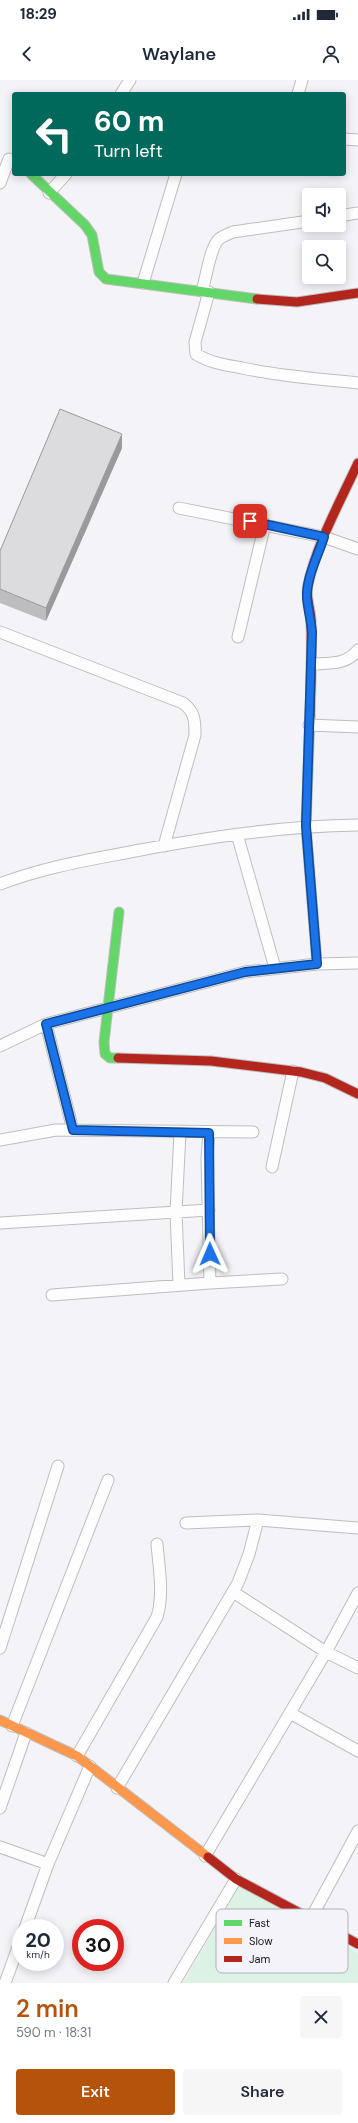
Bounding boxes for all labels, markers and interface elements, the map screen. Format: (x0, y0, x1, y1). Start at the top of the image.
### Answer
text: 18:29 (20, 4, 57, 24)
text: Waylane (142, 42, 216, 66)
icon: back (16, 43, 38, 65)
icon: person (320, 43, 342, 65)
text: 60 m (94, 103, 164, 140)
icon: left (28, 108, 80, 160)
text: Turn left (94, 139, 163, 163)
map controls (302, 188, 346, 284)
button: sound (302, 188, 346, 232)
button: search (302, 240, 346, 284)
pin (233, 504, 267, 538)
icon: arrive (239, 510, 261, 532)
position arrow (189, 1233, 231, 1275)
legend (216, 1909, 348, 1973)
text: Fast (249, 1916, 270, 1930)
speed limit sign: 30 (72, 1919, 124, 1971)
text: 20 (25, 1927, 51, 1953)
text: Slow (249, 1934, 273, 1948)
text: km/h (26, 1948, 50, 1961)
text: Jam (249, 1952, 270, 1966)
text: 2 min (16, 1993, 79, 2024)
button: close (300, 1996, 342, 2038)
text: 590 m · 18:31 (16, 2024, 91, 2041)
button: Exit (16, 2069, 175, 2115)
button: Share (183, 2069, 342, 2115)

